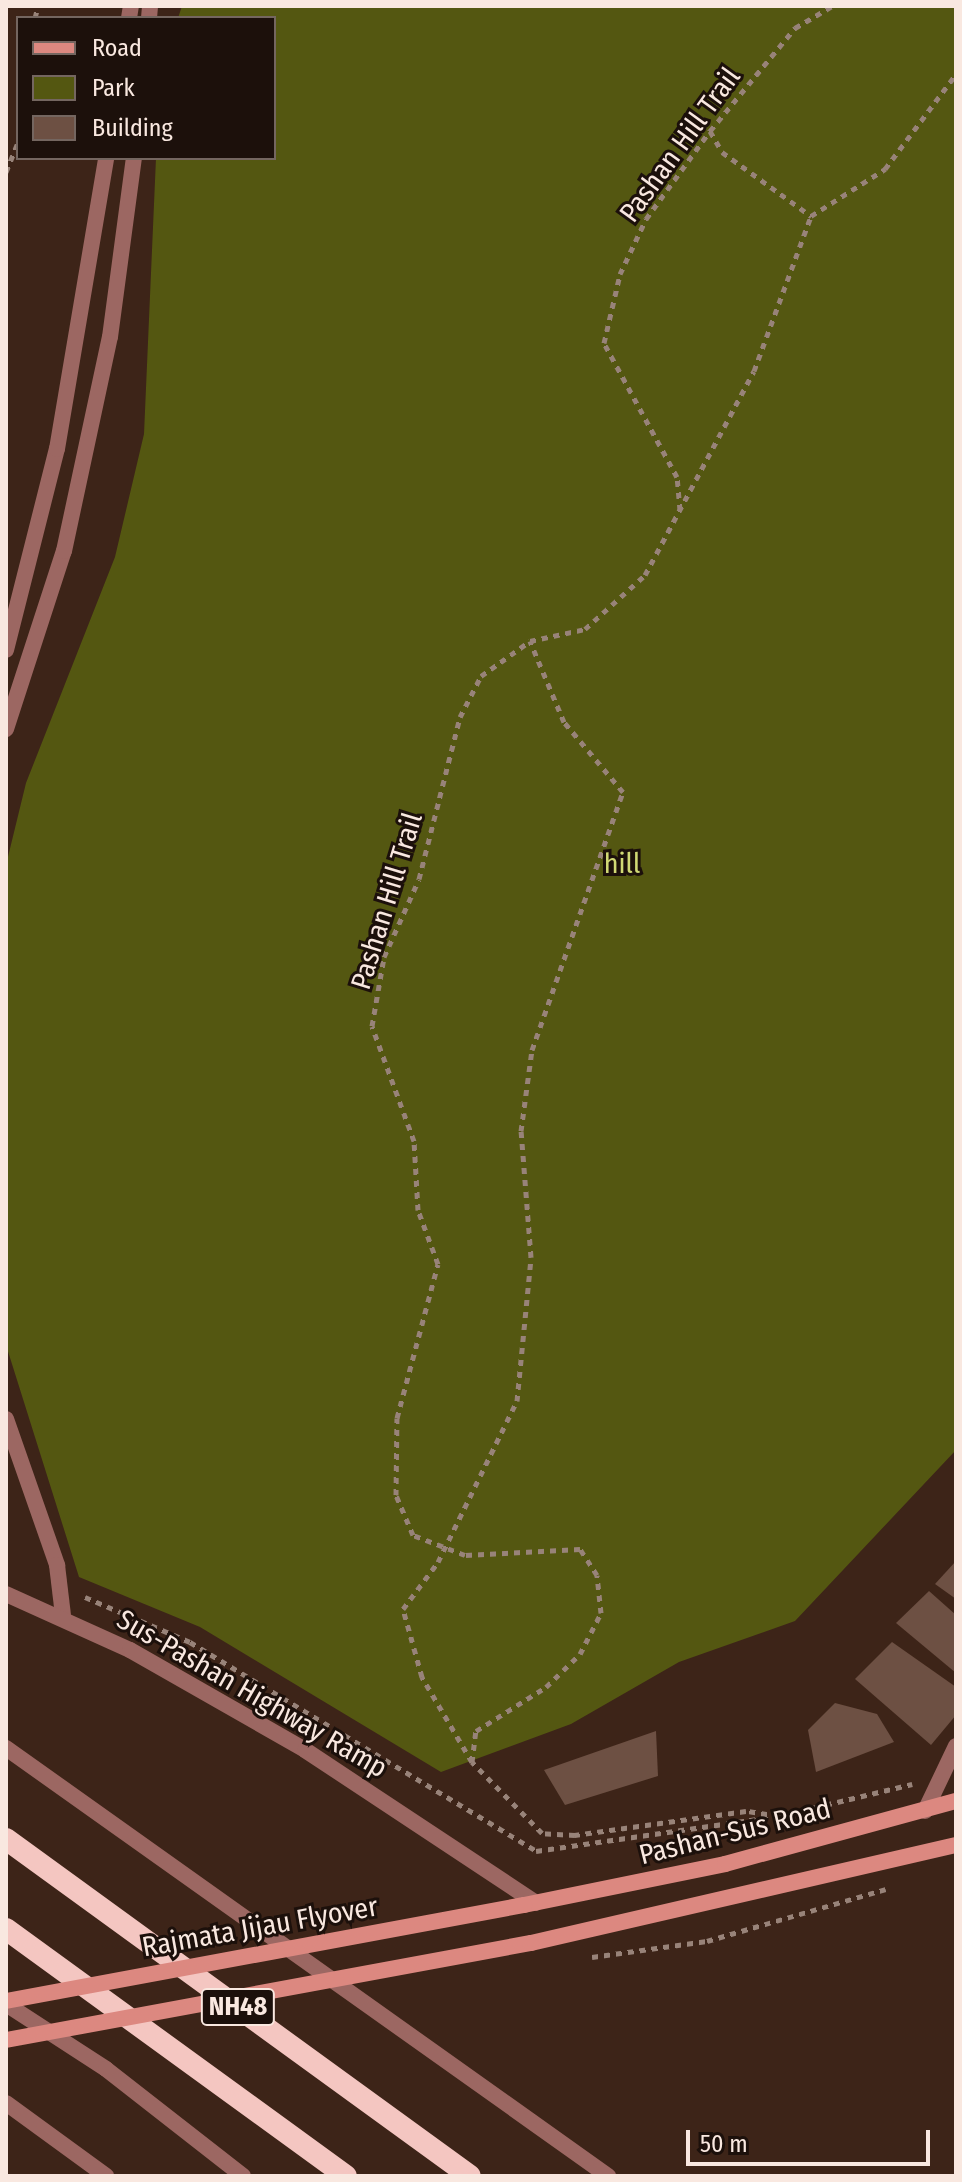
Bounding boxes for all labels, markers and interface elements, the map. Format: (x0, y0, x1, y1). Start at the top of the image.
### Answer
legend (16, 16, 276, 160)
text: Road (92, 34, 142, 62)
street label: Pashan Hill Trail (613, 61, 747, 229)
text: Park (92, 74, 135, 102)
text: Building (92, 114, 173, 142)
street label: Pashan Hill Trail (344, 809, 430, 993)
park label: hill (604, 847, 640, 881)
street label: Sus-Pashan Highway Ramp (111, 1603, 393, 1785)
street label: Pashan-Sus Road (636, 1792, 834, 1872)
street label: Rajmata Jijau Flyover (140, 1890, 380, 1964)
road number: NH48 (200, 1985, 276, 2029)
scale bar (690, 2114, 934, 2164)
text: 50 m (700, 2130, 748, 2158)

